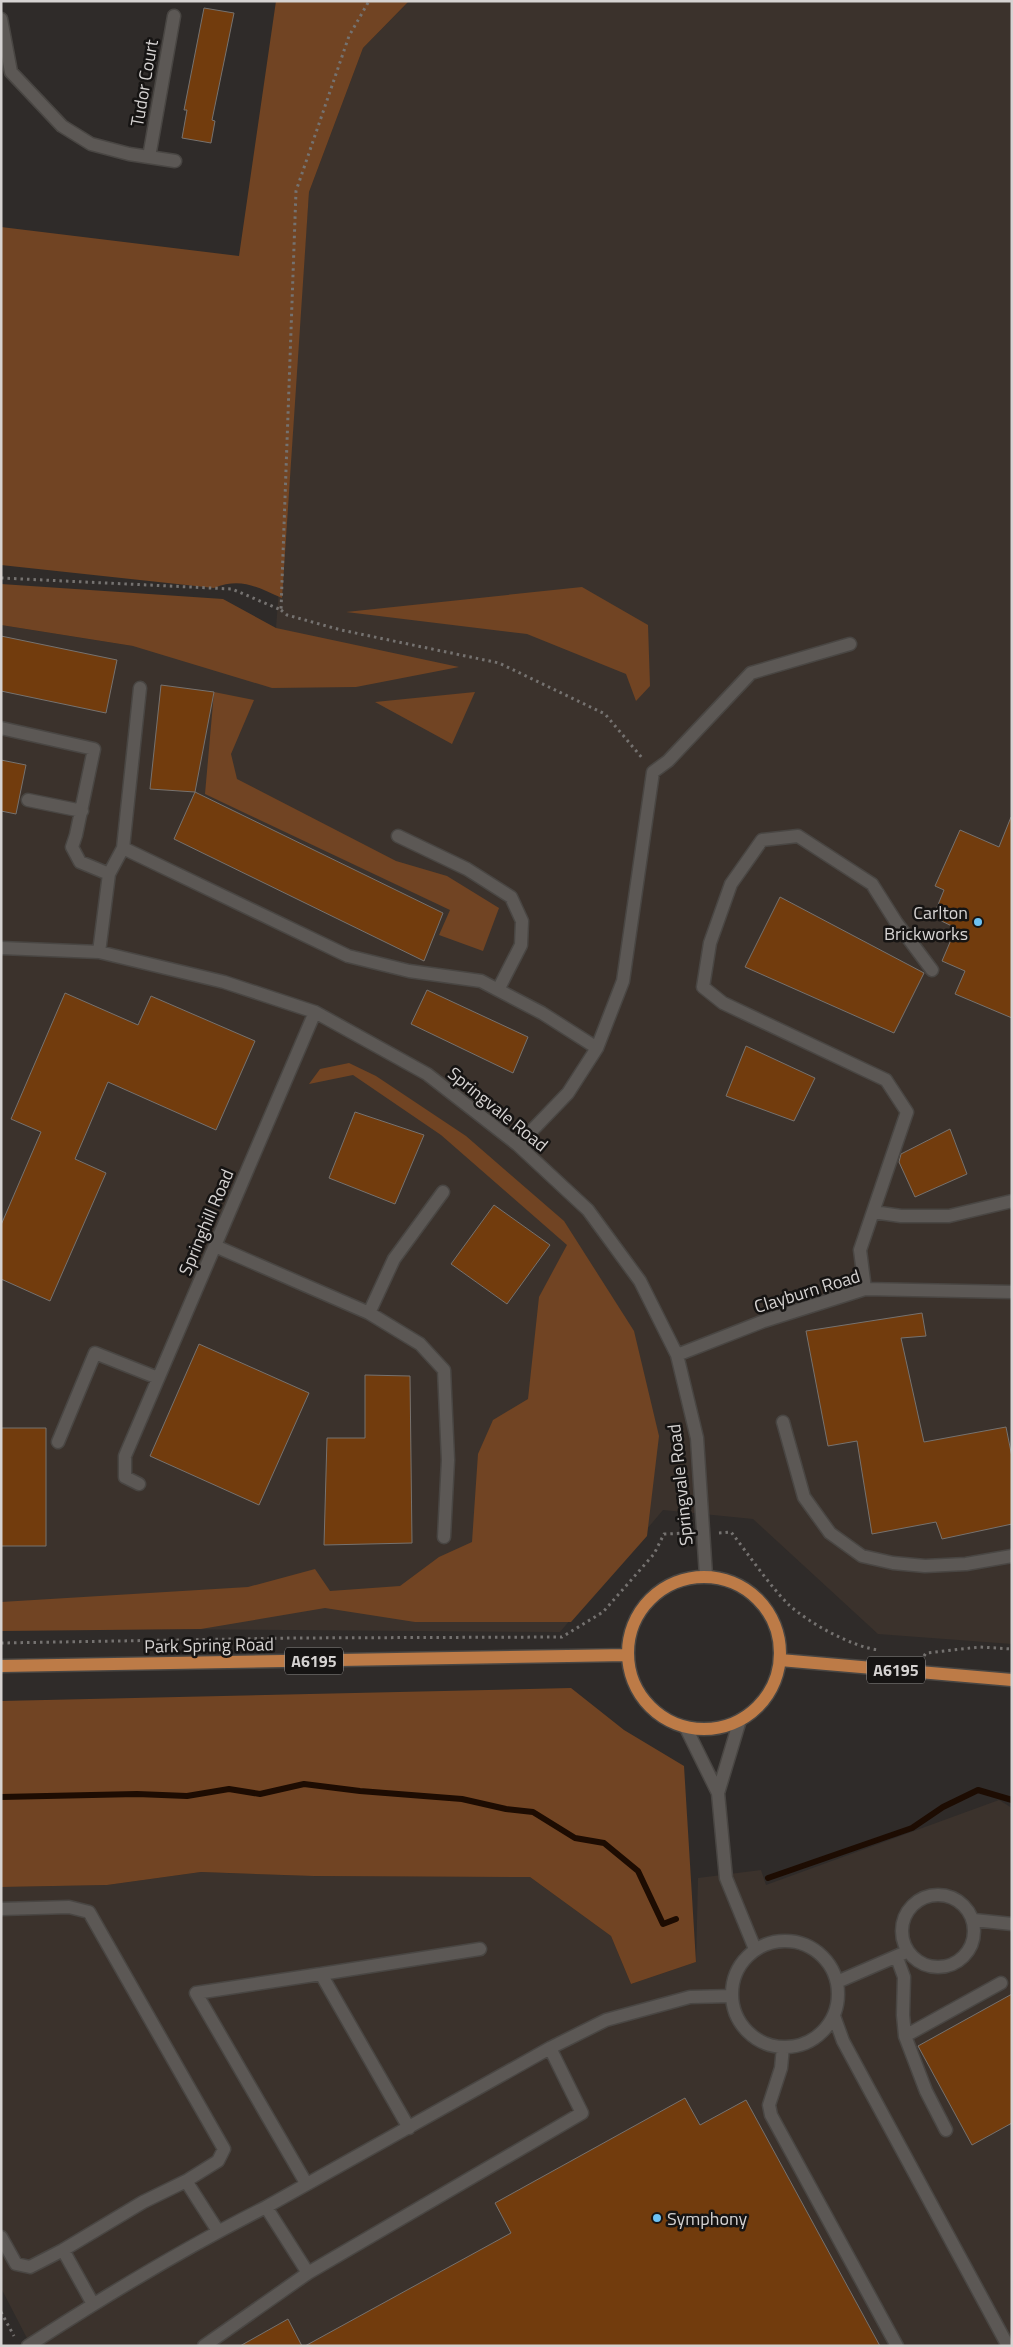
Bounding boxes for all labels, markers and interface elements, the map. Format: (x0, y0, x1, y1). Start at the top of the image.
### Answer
street label: Tudor Court (123, 37, 165, 129)
place label: Carlton Brickworks (884, 899, 968, 947)
marker: Carlton Brickworks (972, 916, 984, 928)
street label: Springvale Road (442, 1060, 554, 1158)
street label: Springhill Road (171, 1165, 241, 1279)
street label: Clayburn Road (751, 1262, 863, 1320)
street label: Springvale Road (660, 1423, 700, 1547)
street label: Park Spring Road (144, 1630, 274, 1660)
road number: A6195 (285, 1648, 343, 1674)
road number: A6195 (867, 1656, 925, 1684)
place label: Symphony (667, 2205, 748, 2232)
marker: Symphony (651, 2212, 663, 2224)

